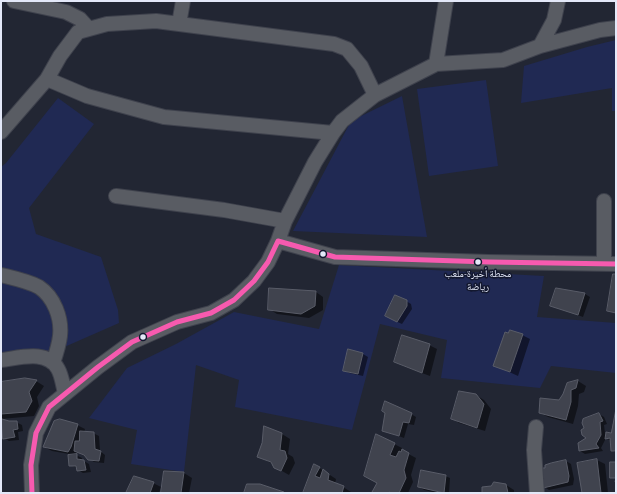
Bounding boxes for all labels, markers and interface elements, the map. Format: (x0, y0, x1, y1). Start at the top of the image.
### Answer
unlabelled marker (318, 249, 328, 259)
marker: محطة أخيرة-ملعب رياضة (473, 257, 483, 267)
place label: محطة أخيرة-ملعب رياضة (445, 268, 511, 292)
unlabelled marker (138, 332, 148, 342)

